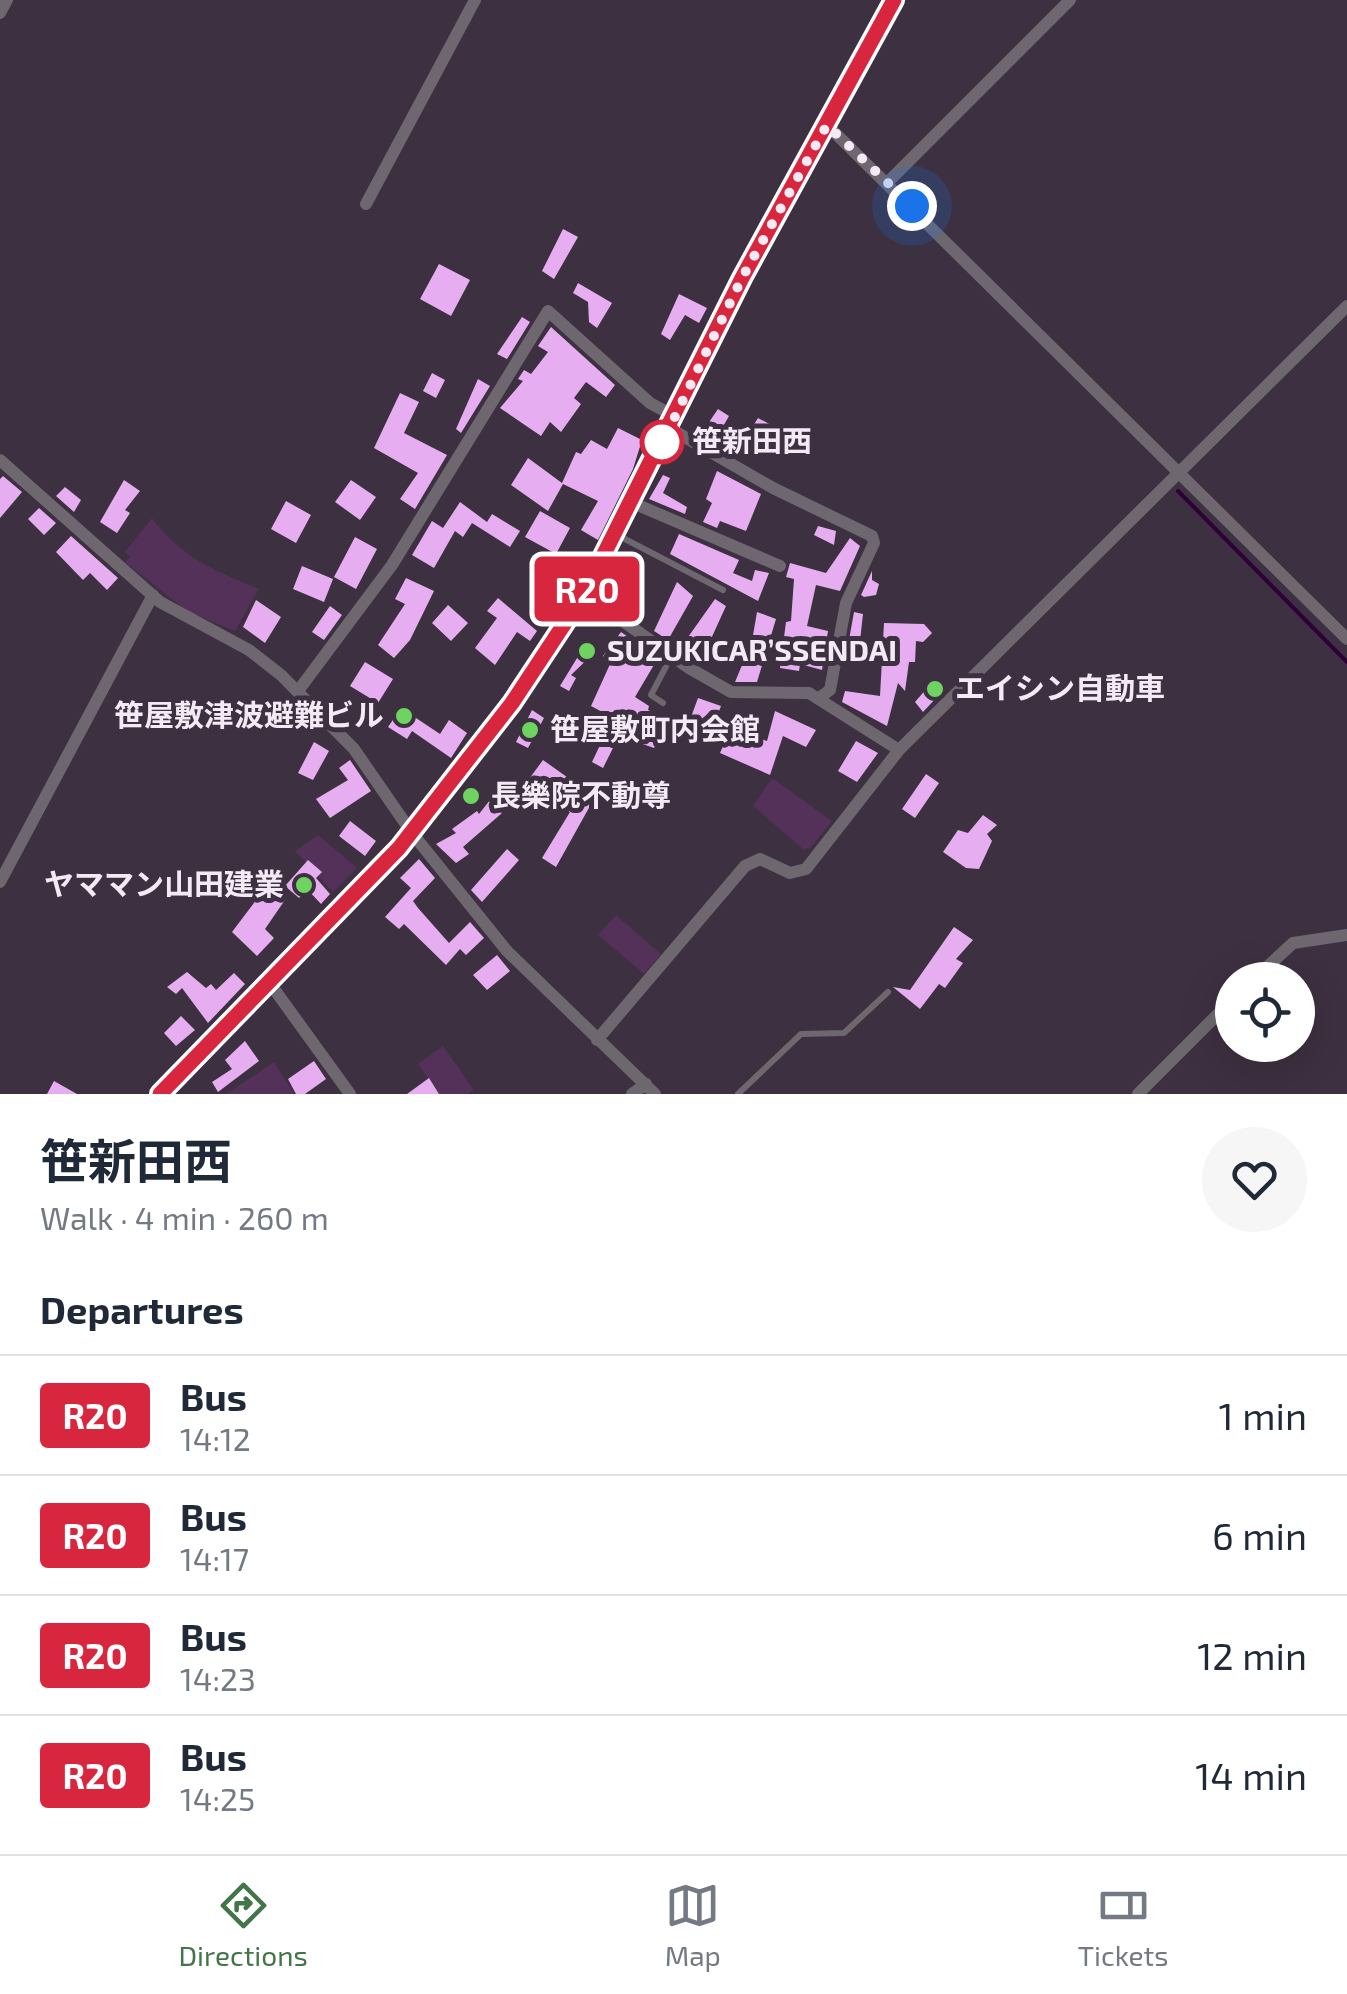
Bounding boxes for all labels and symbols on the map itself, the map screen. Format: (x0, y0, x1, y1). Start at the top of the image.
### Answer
your location (887, 181, 937, 231)
marker: 笹新田西 (641, 421, 683, 463)
place label: 笹新田西 (692, 422, 812, 458)
line badge: R20 (530, 556, 644, 622)
place label: SUZUKICAR’SSENDAI (607, 631, 897, 667)
marker: SUZUKICAR’SSENDAI (576, 640, 598, 662)
place label: エイシン自動車 (955, 669, 1165, 705)
marker: エイシン自動車 (924, 678, 946, 700)
place label: 笹屋敷津波避難ビル (114, 696, 384, 732)
marker: 笹屋敷津波避難ビル (393, 705, 415, 727)
place label: 笹屋敷町内会館 (550, 710, 760, 746)
marker: 笹屋敷町内会館 (519, 719, 541, 741)
place label: 長樂院不動尊 (491, 776, 671, 812)
marker: 長樂院不動尊 (460, 785, 482, 807)
place label: ヤママン山田建業 (44, 865, 284, 901)
marker: ヤママン山田建業 (293, 874, 315, 896)

